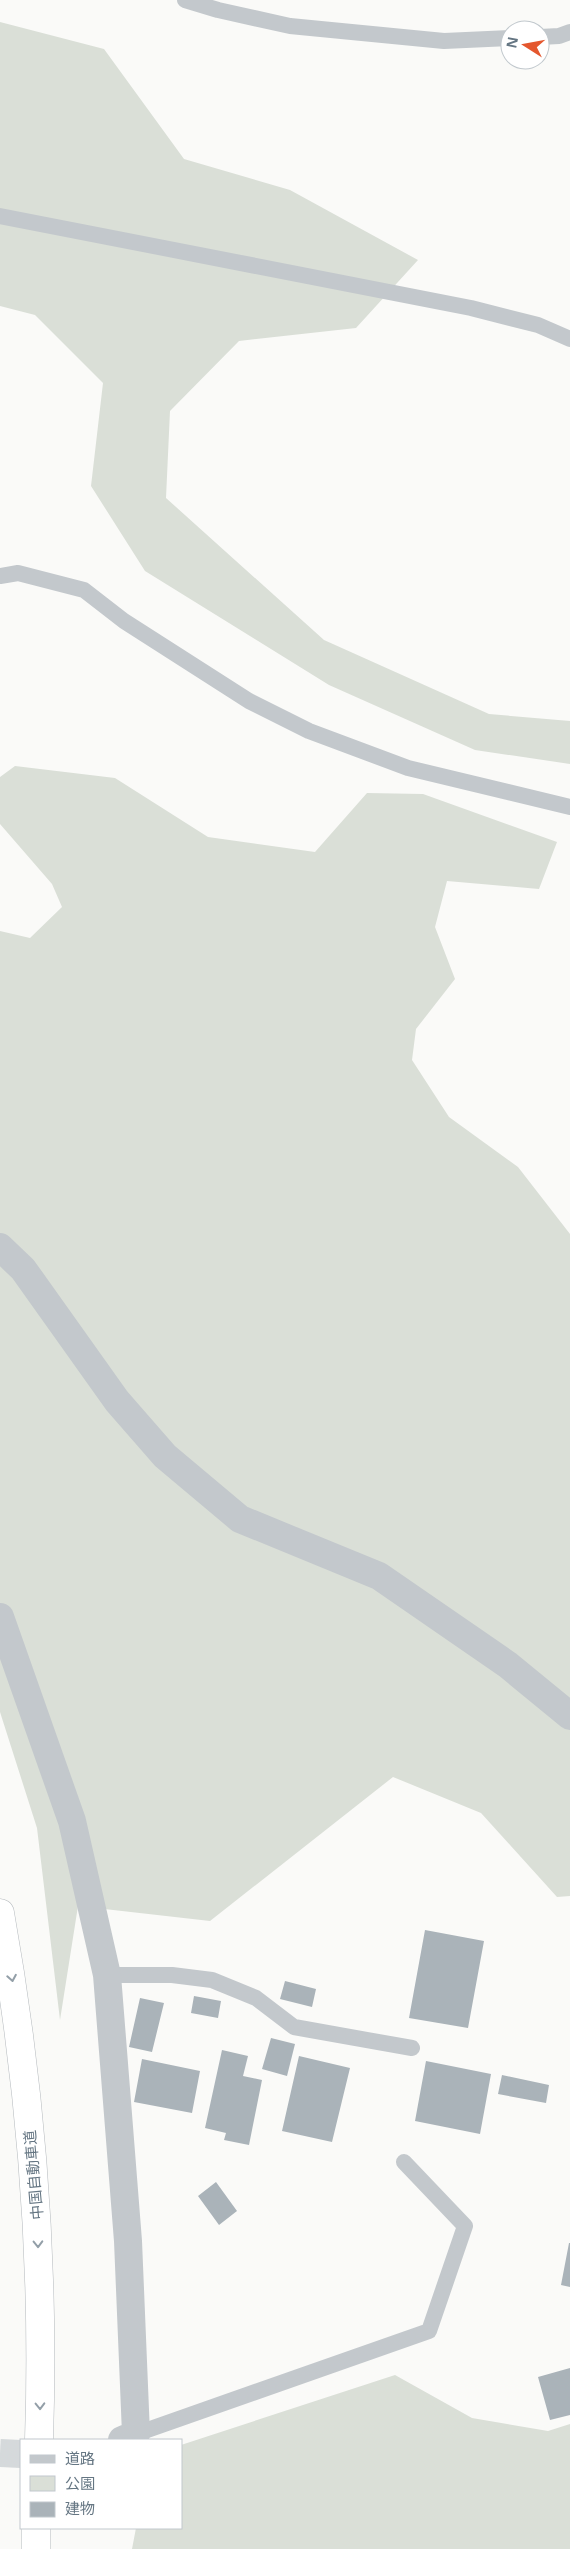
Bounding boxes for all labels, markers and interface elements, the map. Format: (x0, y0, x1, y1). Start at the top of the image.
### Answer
north arrow (500, 20, 550, 70)
text: N (501, 35, 522, 50)
one-way arrow (6, 1973, 16, 1982)
street label: 中国自動車道 (19, 2129, 47, 2221)
one-way arrow (33, 2240, 43, 2248)
one-way arrow (35, 2403, 45, 2411)
legend (20, 2439, 182, 2529)
text: 道路 (65, 2448, 95, 2468)
text: 公園 (65, 2473, 95, 2493)
text: 建物 (65, 2498, 95, 2518)

